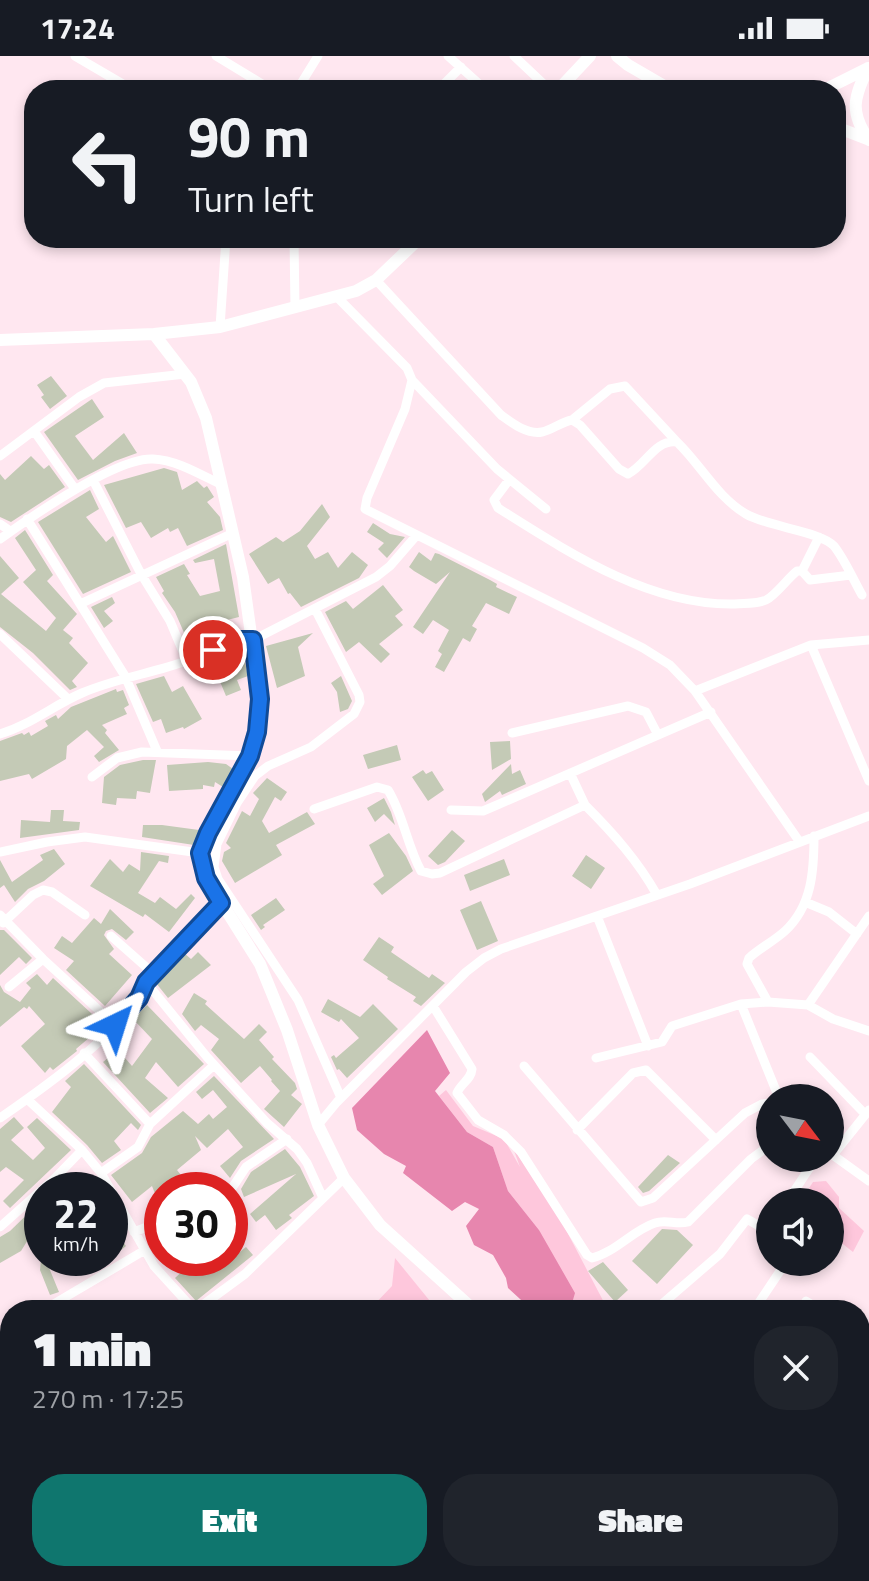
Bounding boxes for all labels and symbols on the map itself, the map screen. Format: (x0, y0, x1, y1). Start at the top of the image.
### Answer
pin (179, 616, 247, 684)
position arrow (73, 983, 157, 1067)
north arrow (756, 1084, 844, 1172)
speed limit sign: 30 (144, 1172, 248, 1276)

